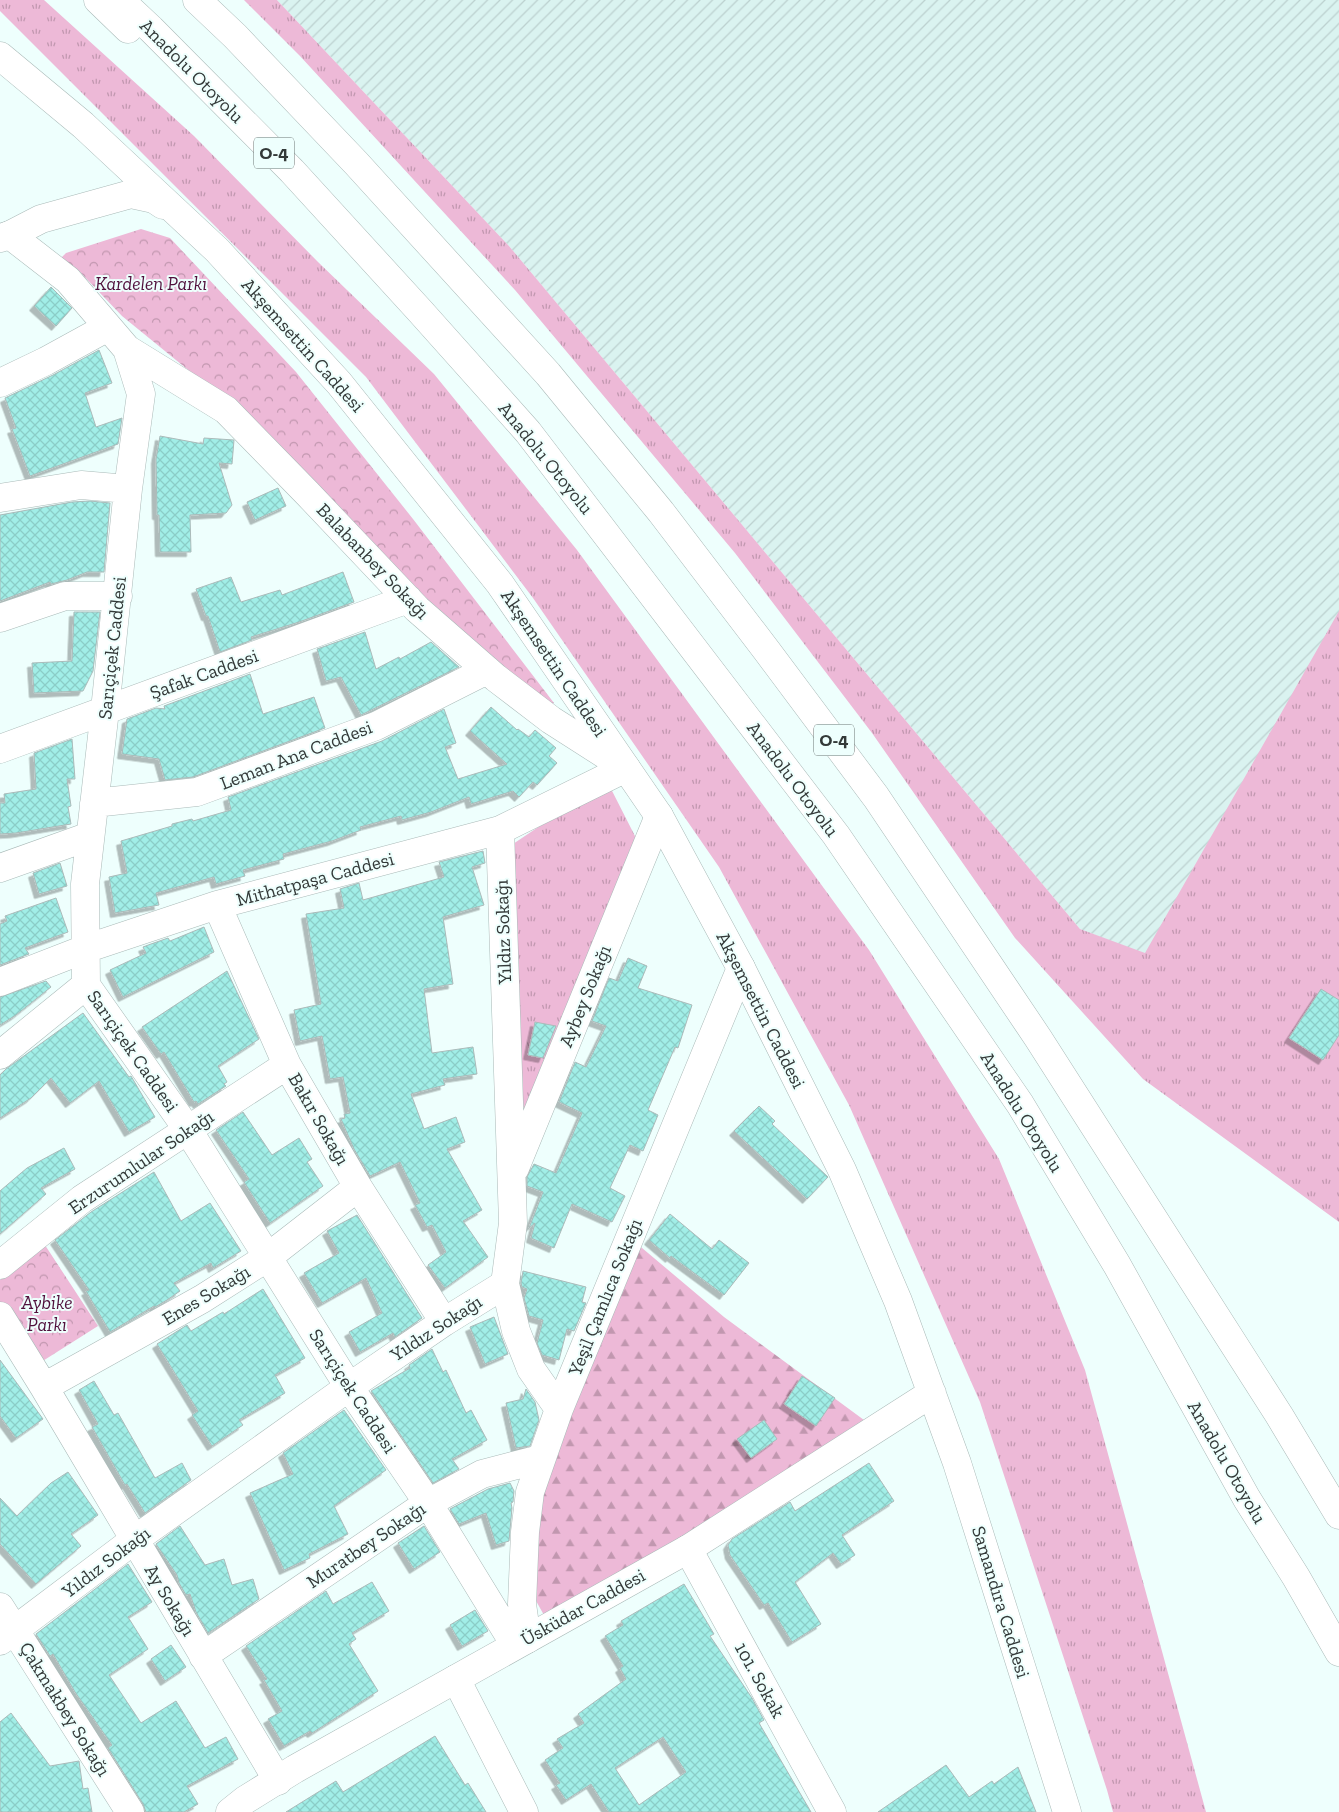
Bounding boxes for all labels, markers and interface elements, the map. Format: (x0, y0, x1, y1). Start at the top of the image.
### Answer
street label: Anadolu Otoyolu (135, 14, 249, 128)
road number: O-4 (254, 138, 294, 168)
park label: Kardelen Parkı (95, 272, 207, 295)
street label: Akşemsettin Caddesi (237, 273, 369, 417)
street label: Anadolu Otoyolu (494, 397, 599, 519)
street label: Balabanbey Sokağı (312, 498, 434, 624)
street label: Sarıçiçek Caddesi (93, 575, 131, 721)
street label: Akşemsettin Caddesi (496, 585, 612, 741)
street label: Şafak Caddesi (147, 644, 261, 704)
street label: Leman Ana Caddesi (217, 715, 375, 795)
street label: Anadolu Otoyolu (742, 717, 844, 841)
road number: O-4 (814, 724, 854, 756)
street label: Mithatpaşa Caddesi (234, 847, 396, 911)
street label: Yıldız Sokağı (490, 879, 516, 986)
street label: Akşemsettin Caddesi (712, 928, 810, 1092)
street label: Aybey Sokağı (554, 942, 616, 1050)
street label: Sarıçiçek Caddesi (82, 986, 184, 1116)
street label: Anadolu Otoyolu (976, 1047, 1068, 1177)
street label: Bakır Sokağı (283, 1069, 355, 1169)
street label: Erzurumlular Sokağı (64, 1105, 218, 1219)
street label: Yeşil Çamlıca Sokağı (563, 1215, 647, 1380)
street label: Enes Sokağı (158, 1260, 254, 1330)
street label: Yıldız Sokağı (385, 1290, 486, 1367)
park label: Aybike Parkı (20, 1291, 73, 1336)
street label: Sarıçiçek Caddesi (304, 1325, 402, 1457)
street label: Anadolu Otoyolu (1183, 1397, 1272, 1528)
street label: Muratbey Sokağı (302, 1497, 430, 1593)
street label: Yıldız Sokağı (57, 1521, 155, 1603)
street label: Samandıra Caddesi (967, 1523, 1035, 1681)
street label: Ay Sokağı (140, 1560, 200, 1640)
street label: Üsküdar Caddesi (517, 1563, 649, 1651)
street label: Çakmakbey Sokağı (15, 1638, 115, 1780)
street label: 101. Sokak (730, 1638, 790, 1722)

